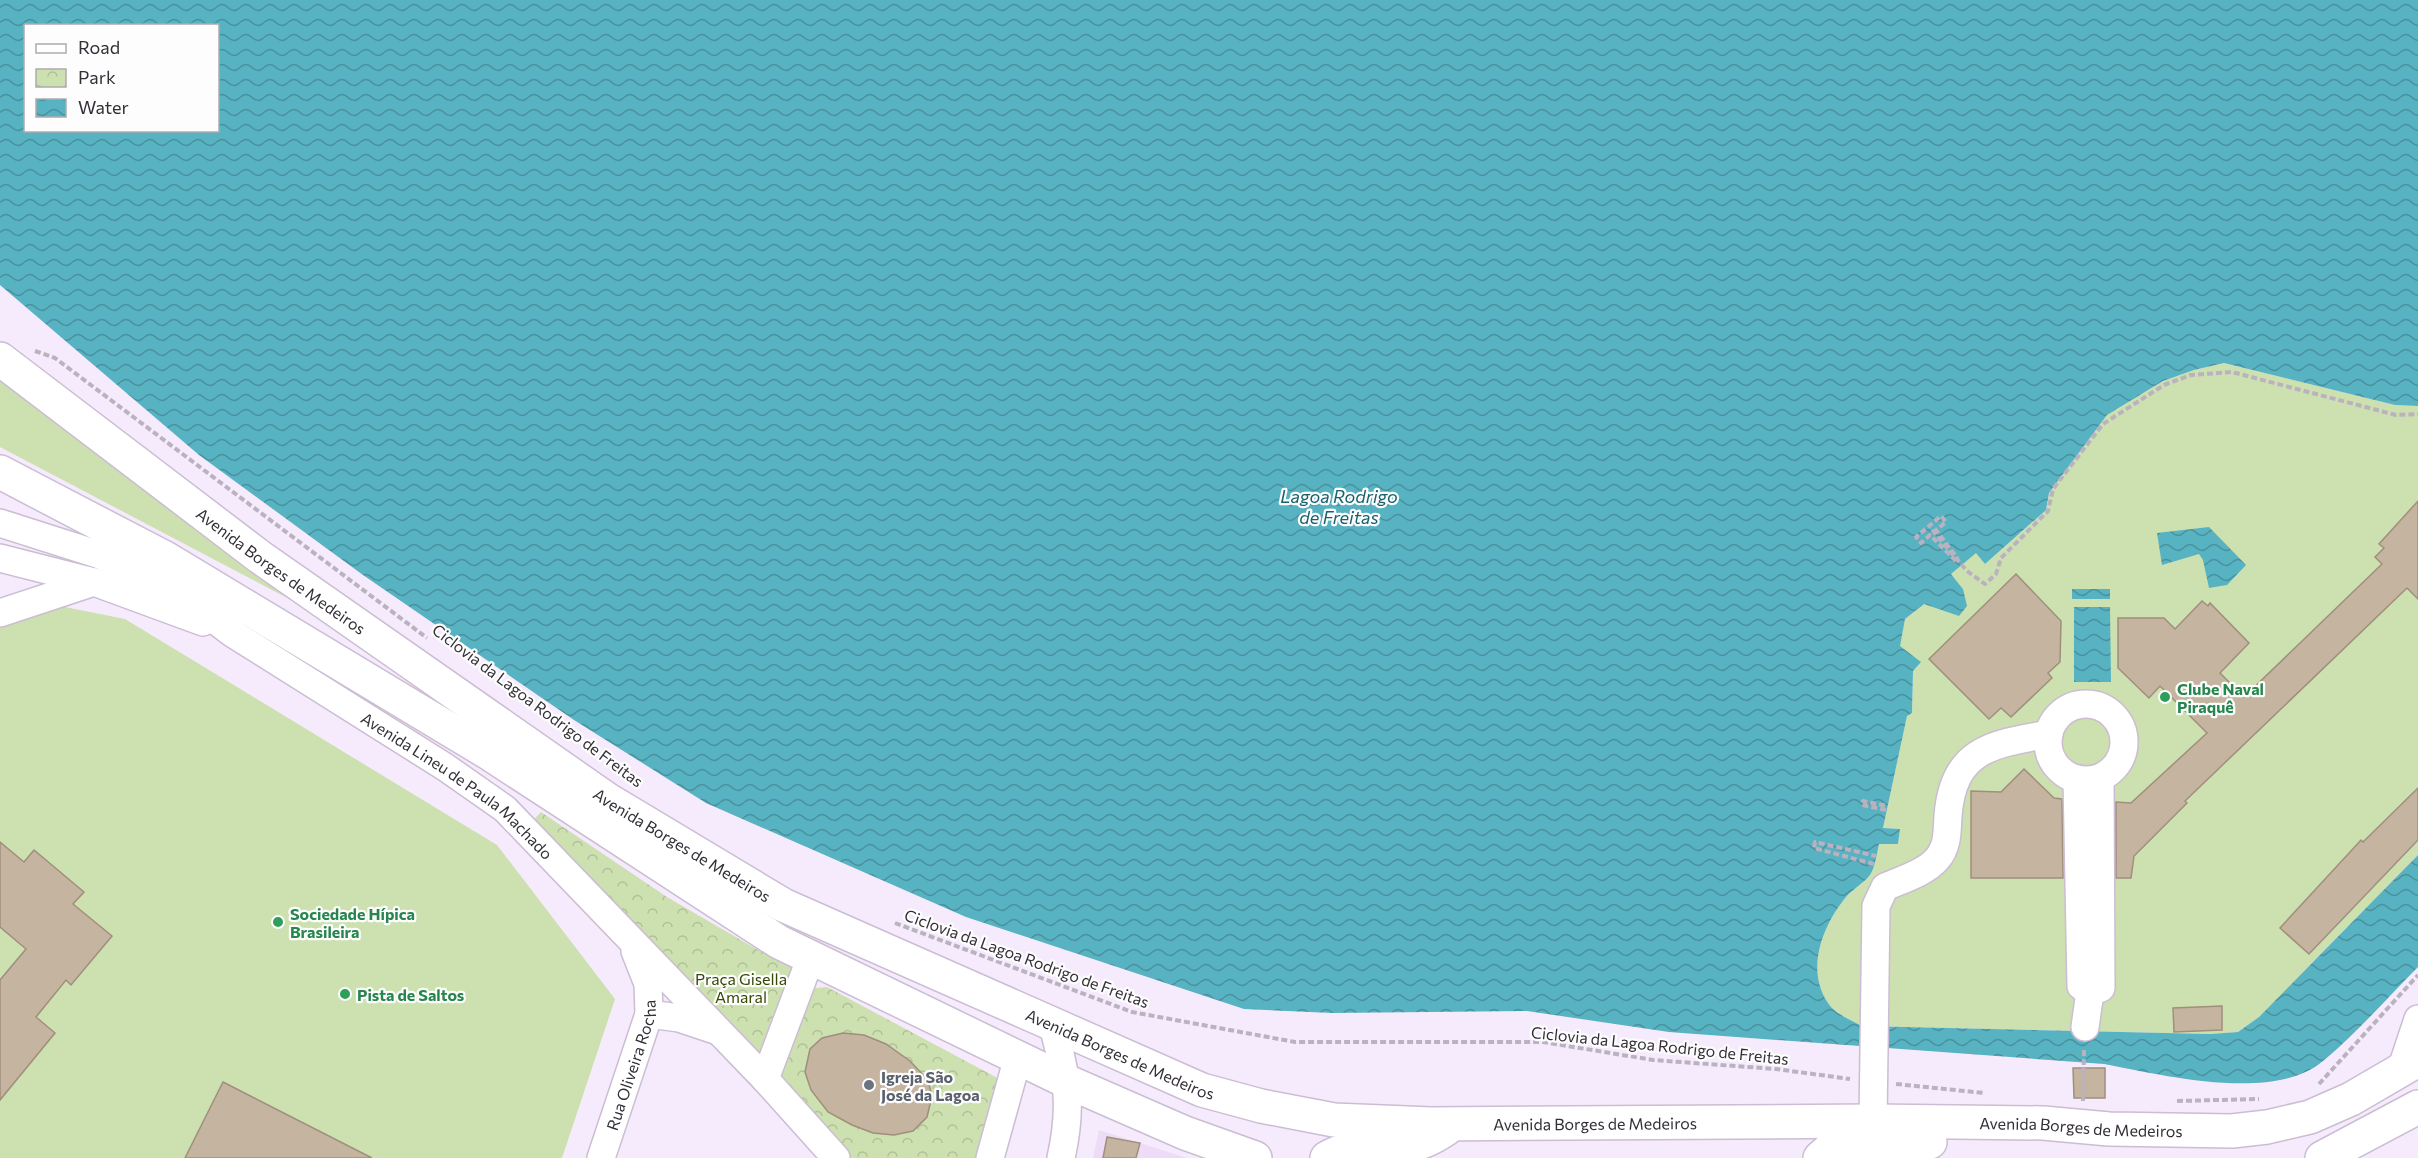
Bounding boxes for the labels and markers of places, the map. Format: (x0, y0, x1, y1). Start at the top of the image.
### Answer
place label: Clube Naval Piraquê (2177, 679, 2264, 716)
marker: Clube Naval Piraquê (2158, 690, 2172, 704)
place label: Sociedade Hípica Brasileira (290, 904, 415, 941)
marker: Sociedade Hípica Brasileira (271, 915, 285, 929)
place label: Pista de Saltos (357, 985, 464, 1004)
marker: Pista de Saltos (338, 987, 352, 1001)
place label: Igreja São José da Lagoa (881, 1067, 980, 1104)
marker: Igreja São José da Lagoa (862, 1078, 876, 1092)

